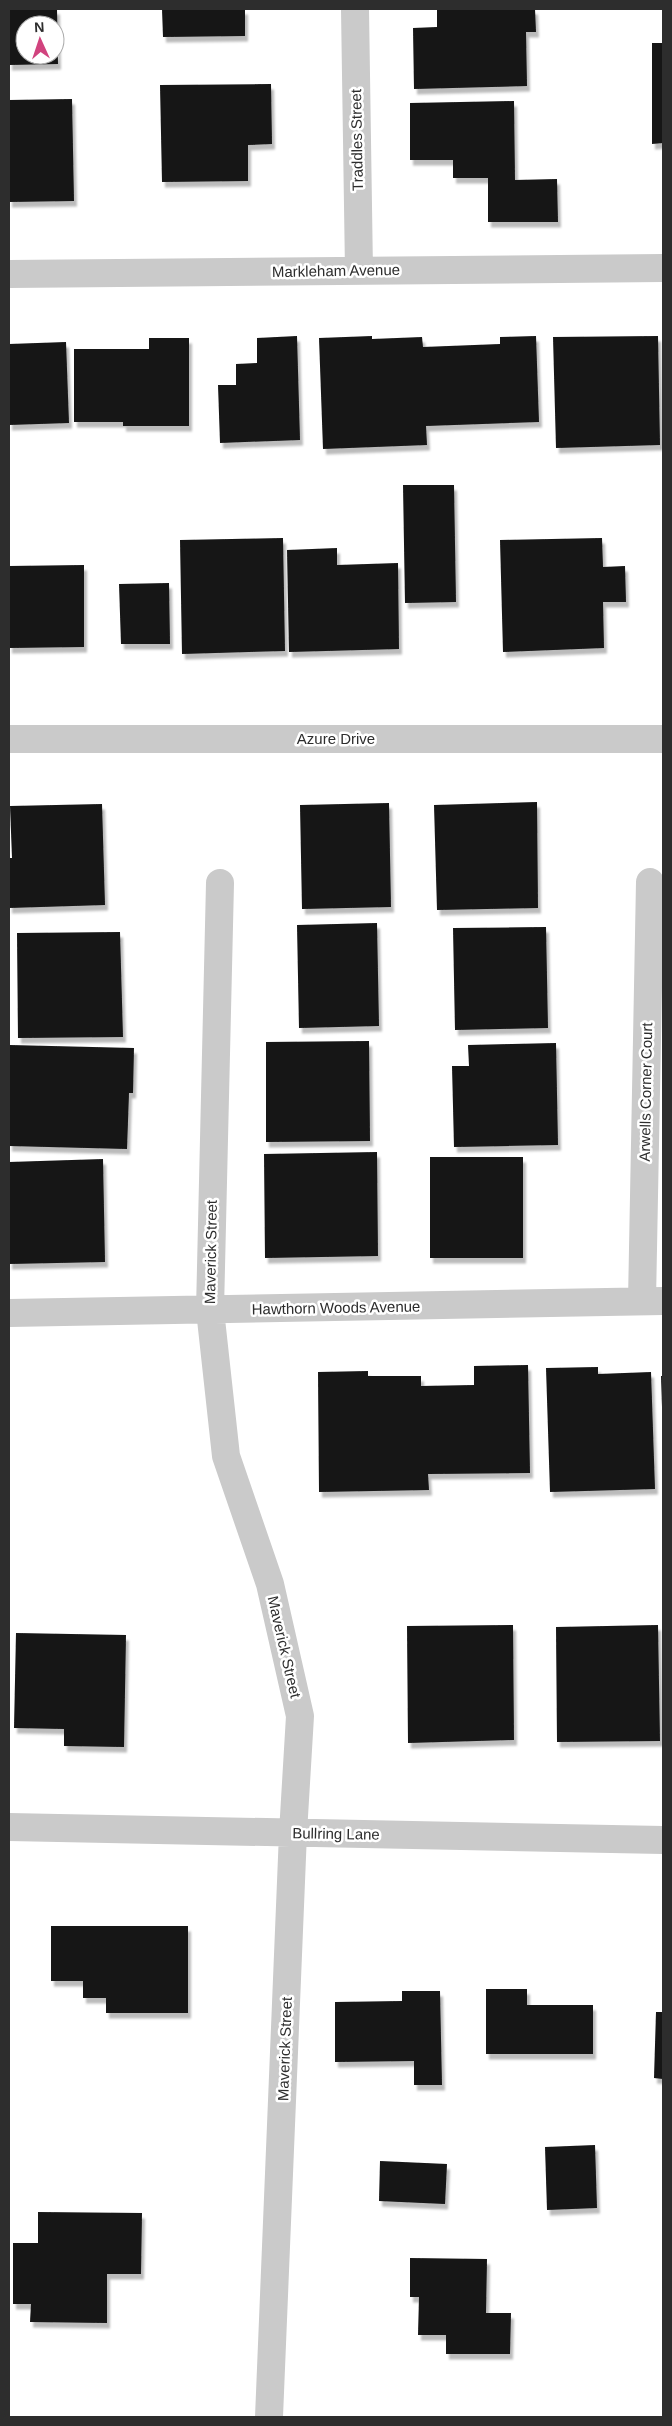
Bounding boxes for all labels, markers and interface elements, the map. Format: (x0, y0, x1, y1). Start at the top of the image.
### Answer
north arrow (15, 15, 65, 65)
text: N (34, 19, 45, 35)
street label: Traddles Street (347, 88, 366, 191)
street label: Markleham Avenue (272, 261, 400, 280)
street label: Azure Drive (297, 730, 375, 747)
street label: Arwells Corner Court (636, 1021, 655, 1162)
street label: Maverick Street (201, 1199, 220, 1304)
street label: Hawthorn Woods Avenue (251, 1298, 420, 1317)
street label: Maverick Street (264, 1594, 305, 1700)
street label: Bullring Lane (292, 1824, 380, 1843)
street label: Maverick Street (274, 1996, 295, 2101)

